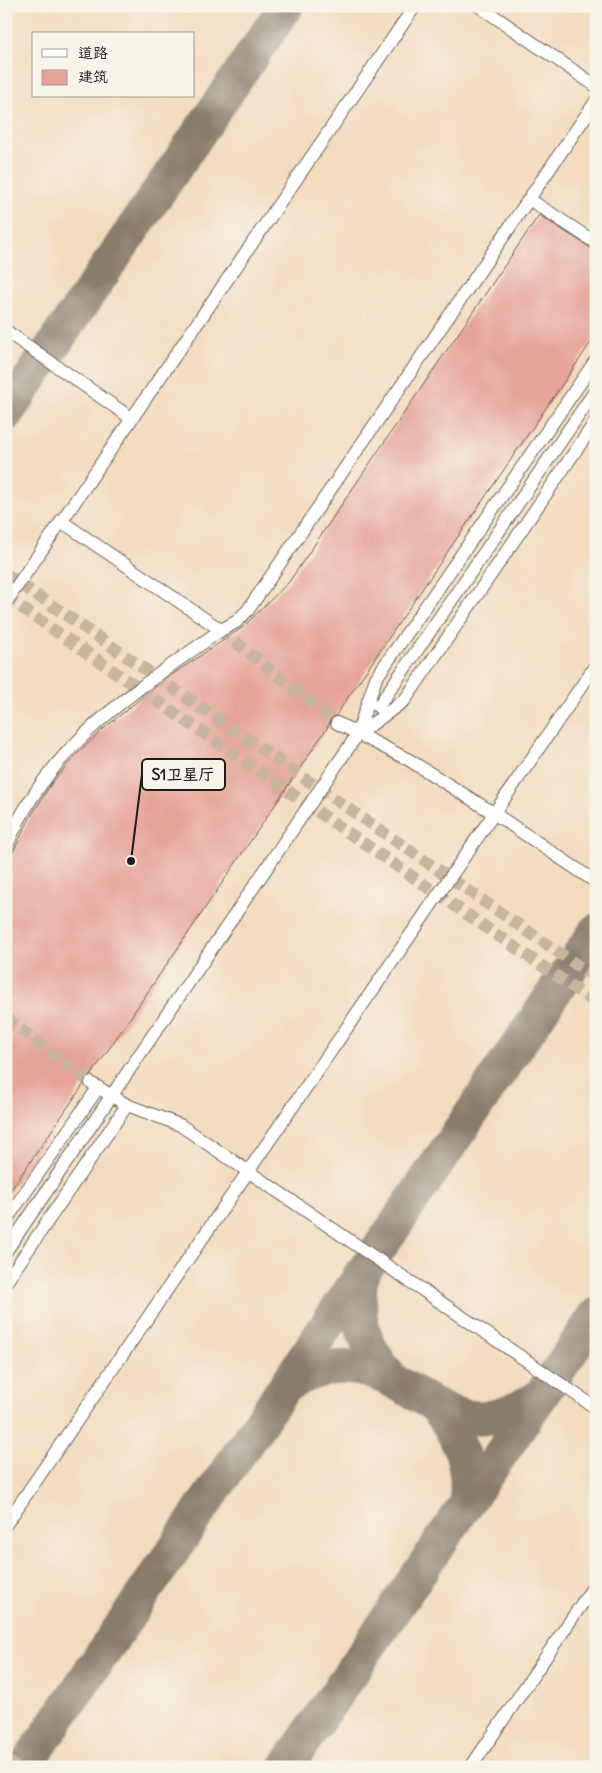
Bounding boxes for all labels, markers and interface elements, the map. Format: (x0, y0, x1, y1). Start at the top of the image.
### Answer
legend (32, 32, 195, 98)
text: 道路 (78, 43, 108, 62)
text: 建筑 (78, 67, 108, 86)
callout: S1卫星厅 (142, 759, 225, 790)
text: S1卫星厅 (152, 764, 214, 784)

